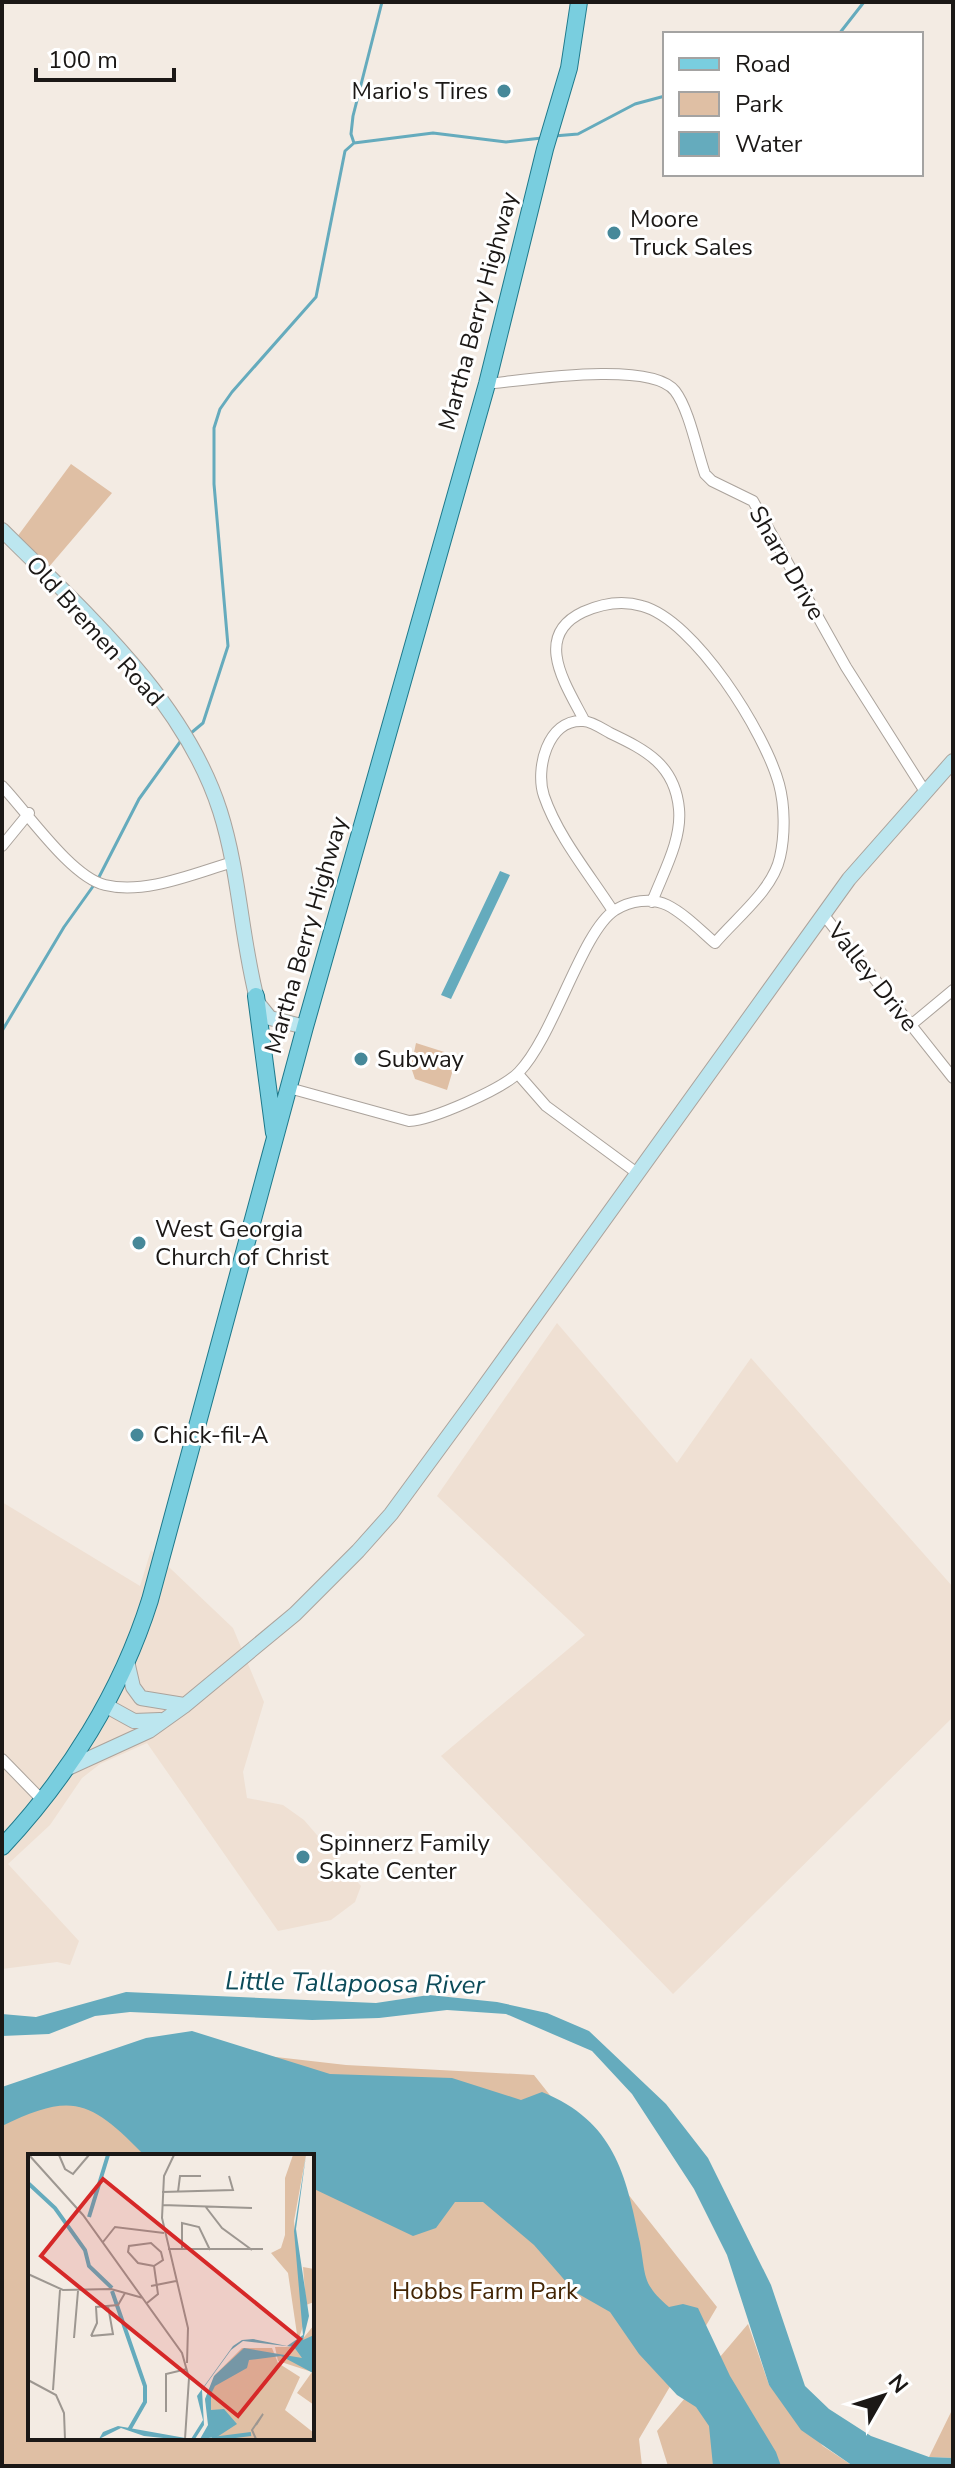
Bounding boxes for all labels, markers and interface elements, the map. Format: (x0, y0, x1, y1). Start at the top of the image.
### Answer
scale bar (36, 32, 174, 82)
legend (663, 32, 923, 176)
text: 100 m (48, 44, 118, 76)
text: Road (735, 48, 791, 80)
place label: Mario's Tires (351, 75, 488, 107)
marker: Mario's Tires (495, 82, 513, 100)
text: Park (735, 88, 784, 120)
text: Water (735, 128, 803, 160)
street label: Martha Berry Highway (431, 188, 525, 434)
place label: Moore Truck Sales (630, 203, 753, 263)
marker: Moore Truck Sales (605, 224, 623, 242)
street label: Sharp Drive (741, 500, 833, 626)
street label: Old Bremen Road (19, 549, 171, 713)
street label: Martha Berry Highway (257, 812, 355, 1057)
street label: Valley Drive (820, 915, 926, 1038)
place label: Subway (377, 1043, 465, 1075)
marker: Subway (352, 1050, 370, 1068)
place label: West Georgia Church of Christ (155, 1213, 329, 1273)
marker: West Georgia Church of Christ (130, 1234, 148, 1252)
place label: Chick-fil-A (153, 1419, 269, 1451)
marker: Chick-fil-A (128, 1426, 146, 1444)
place label: Spinnerz Family Skate Center (319, 1827, 491, 1887)
marker: Spinnerz Family Skate Center (294, 1848, 312, 1866)
water label: Little Tallapoosa River (225, 1963, 486, 2003)
inset map (28, 2154, 314, 2440)
park label: Hobbs Farm Park (392, 2275, 579, 2307)
north arrow (843, 2356, 923, 2436)
text: N (881, 2368, 915, 2400)

